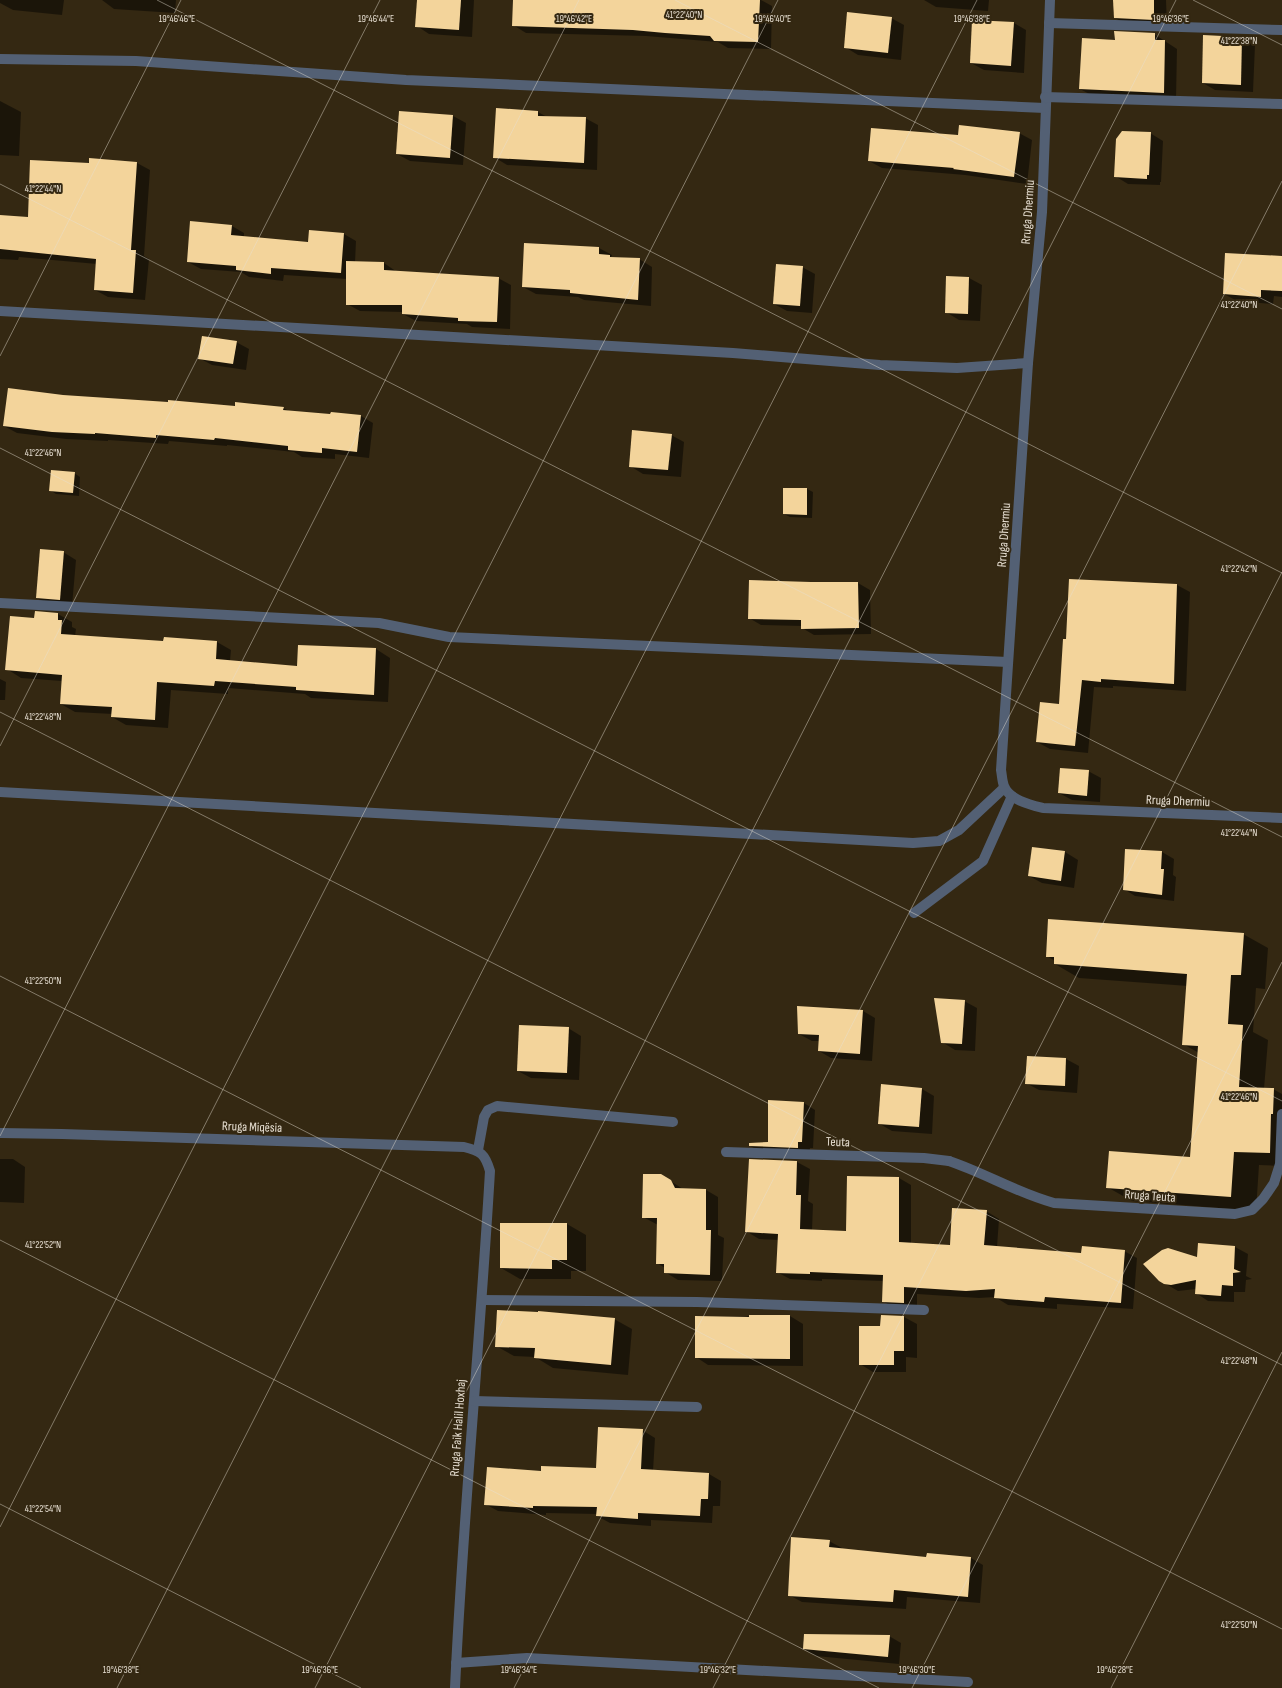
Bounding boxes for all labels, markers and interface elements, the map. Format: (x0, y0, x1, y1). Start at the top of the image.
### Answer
text: 41°22'40"N (666, 9, 702, 21)
text: 19°46'46"E (159, 13, 195, 25)
text: 19°46'44"E (358, 13, 394, 25)
text: 19°46'42"E (556, 13, 592, 25)
text: 19°46'40"E (755, 13, 791, 25)
text: 19°46'38"E (954, 13, 990, 25)
text: 19°46'36"E (1153, 13, 1189, 25)
text: 41°22'38"N (1221, 35, 1257, 47)
street label: Rruga Dhermiu (1018, 179, 1038, 245)
text: 41°22'44"N (25, 183, 61, 195)
text: 41°22'40"N (1221, 299, 1257, 311)
text: 41°22'46"N (25, 447, 61, 459)
street label: Rruga Dhermiu (994, 502, 1014, 568)
text: 41°22'42"N (1221, 563, 1257, 575)
text: 41°22'48"N (25, 711, 61, 723)
street label: Rruga Dhermiu (1146, 792, 1210, 810)
text: 41°22'44"N (1221, 827, 1257, 839)
text: 41°22'50"N (25, 975, 61, 987)
text: 41°22'46"N (1221, 1091, 1257, 1103)
street label: Rruga Miqësia (222, 1118, 282, 1136)
street label: Teuta (826, 1134, 850, 1150)
street label: Rruga Teuta (1124, 1186, 1176, 1206)
text: 41°22'52"N (25, 1239, 61, 1251)
text: 41°22'48"N (1221, 1355, 1257, 1367)
street label: Rruga Faik Halil Hoxhaj (447, 1379, 469, 1477)
text: 41°22'54"N (25, 1503, 61, 1515)
text: 41°22'50"N (1221, 1619, 1257, 1631)
text: 19°46'38"E (103, 1664, 139, 1676)
text: 19°46'36"E (302, 1664, 338, 1676)
text: 19°46'34"E (501, 1664, 537, 1676)
text: 19°46'32"E (700, 1664, 736, 1676)
text: 19°46'30"E (899, 1664, 935, 1676)
text: 19°46'28"E (1097, 1664, 1133, 1676)

